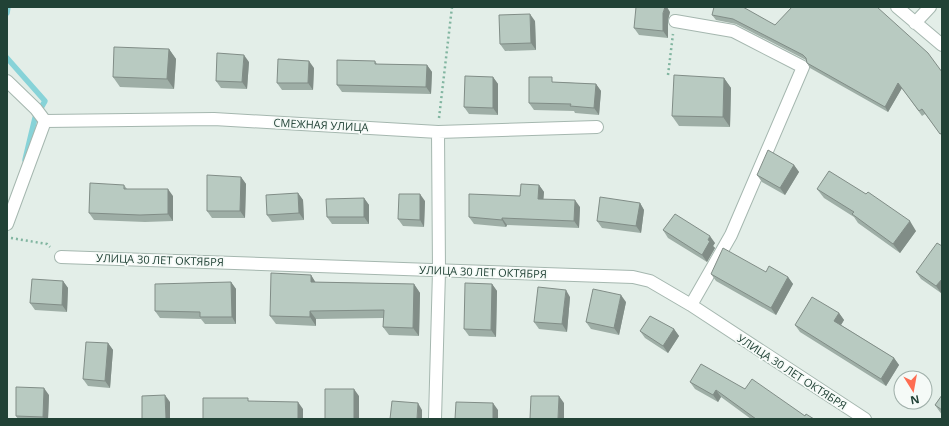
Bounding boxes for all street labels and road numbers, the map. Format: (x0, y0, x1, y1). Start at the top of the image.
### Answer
street label: СМЕЖНАЯ УЛИЦА (273, 115, 369, 134)
street label: УЛИЦА 30 ЛЕТ ОКТЯБРЯ (96, 250, 224, 269)
street label: УЛИЦА 30 ЛЕТ ОКТЯБРЯ (419, 262, 547, 281)
street label: УЛИЦА 30 ЛЕТ ОКТЯБРЯ (735, 331, 850, 413)

